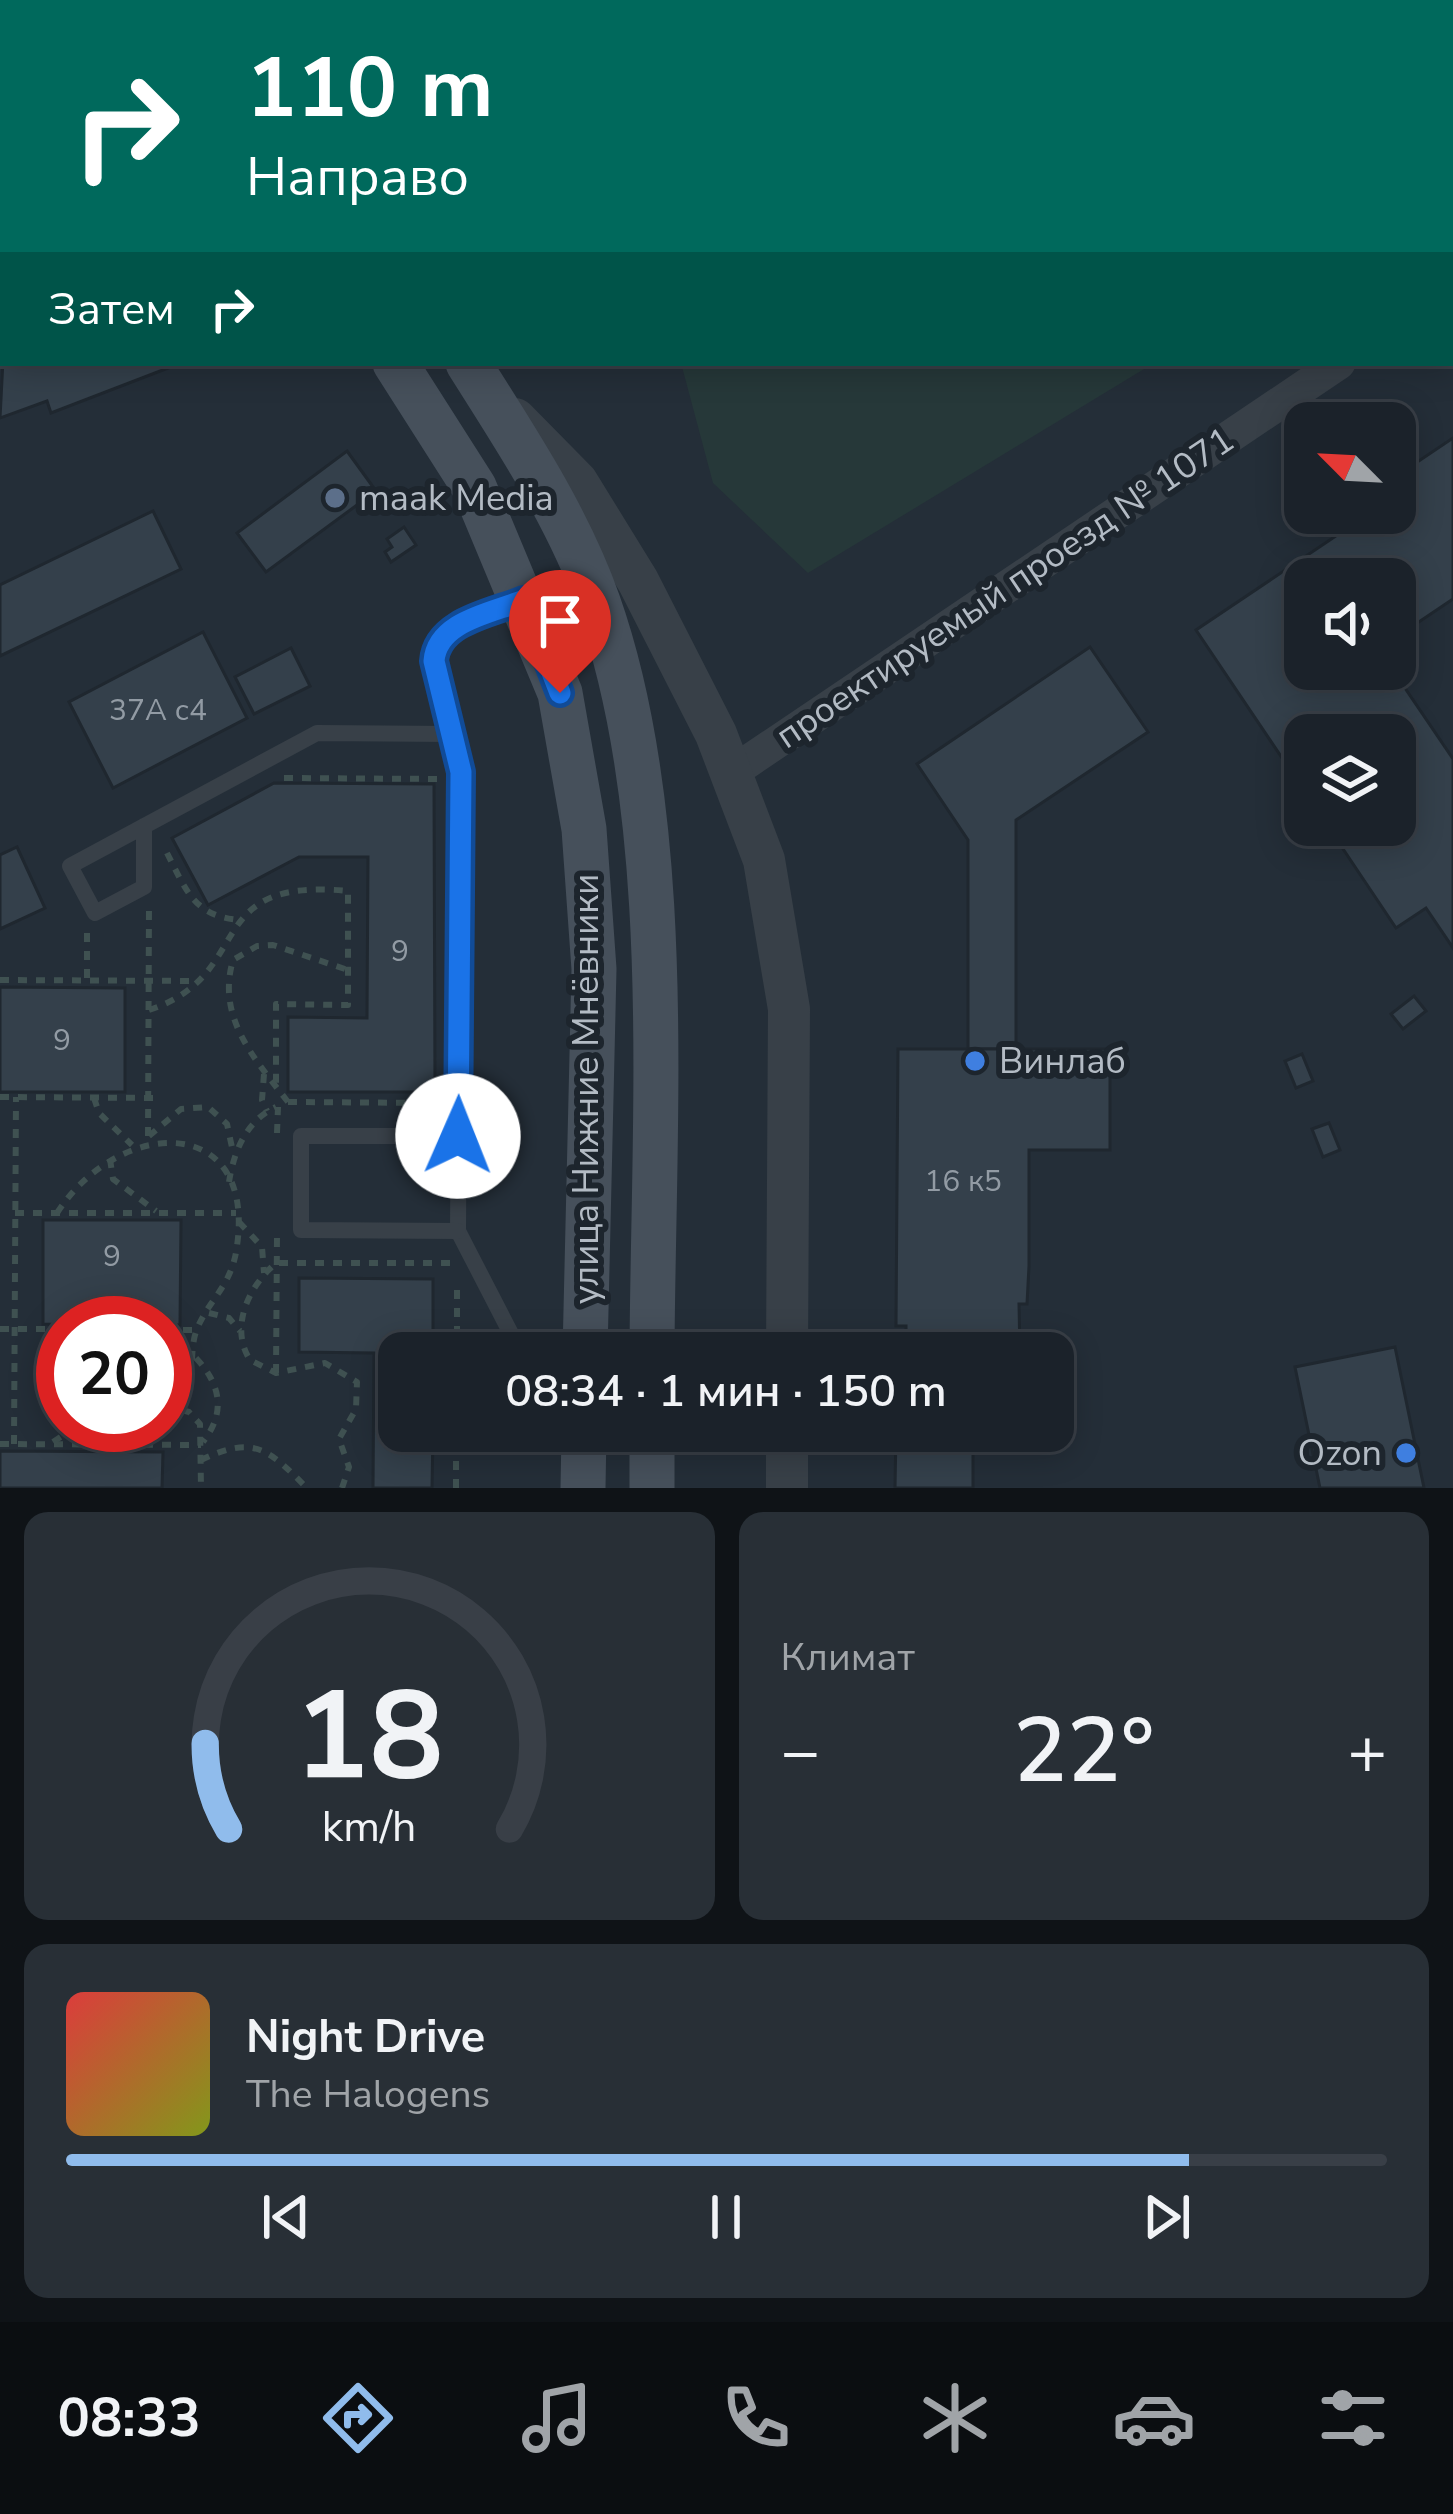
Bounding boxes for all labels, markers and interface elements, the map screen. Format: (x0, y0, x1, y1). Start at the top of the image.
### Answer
text: 110 m (246, 31, 494, 146)
icon: right (48, 48, 204, 204)
text: Направо (246, 140, 469, 214)
icon: right (199, 276, 265, 342)
text: Затем (48, 279, 175, 340)
north arrow (1284, 402, 1416, 534)
map controls (1284, 402, 1416, 846)
street label: проектируемый проезд № 1071 (766, 416, 1244, 760)
place label: maak Media (359, 474, 554, 523)
marker: maak Media (322, 485, 348, 511)
button: sound (1284, 558, 1416, 690)
pin (509, 570, 611, 693)
icon: arrive (527, 588, 593, 654)
house number: 37А с4 (109, 690, 207, 731)
button: layers (1284, 714, 1416, 846)
street label: улица Нижние Мнёвники (562, 874, 611, 1304)
house number: 9 (391, 931, 409, 972)
house number: 9 (53, 1020, 71, 1061)
place label: Винлаб (999, 1037, 1126, 1086)
marker: Винлаб (962, 1048, 988, 1074)
position arrow (395, 1073, 521, 1199)
house number: 16 к5 (924, 1161, 1002, 1202)
house number: 9 (103, 1236, 121, 1277)
speed limit sign: 20 (36, 1296, 192, 1452)
text: 08:34 · 1 мин · 150 m (505, 1361, 947, 1422)
place label: Ozon (1298, 1429, 1382, 1478)
marker: Ozon (1393, 1440, 1419, 1466)
text: Климат (781, 1631, 915, 1684)
text: 18 (294, 1652, 444, 1822)
text: 22° (1013, 1690, 1155, 1813)
text: − (781, 1707, 820, 1797)
text: + (1347, 1707, 1387, 1797)
text: km/h (322, 1798, 417, 1856)
text: Night Drive (246, 2007, 485, 2068)
text: The Halogens (246, 2068, 490, 2121)
icon: previous (253, 2184, 319, 2250)
icon: pause (693, 2184, 759, 2250)
icon: next (1134, 2184, 1200, 2250)
icon: directions (316, 2376, 400, 2460)
icon: music (515, 2376, 599, 2460)
icon: phone (714, 2376, 798, 2460)
icon: climate (913, 2376, 997, 2460)
icon: car (1112, 2376, 1196, 2460)
icon: filters (1311, 2376, 1395, 2460)
text: 08:33 (58, 2381, 201, 2455)

